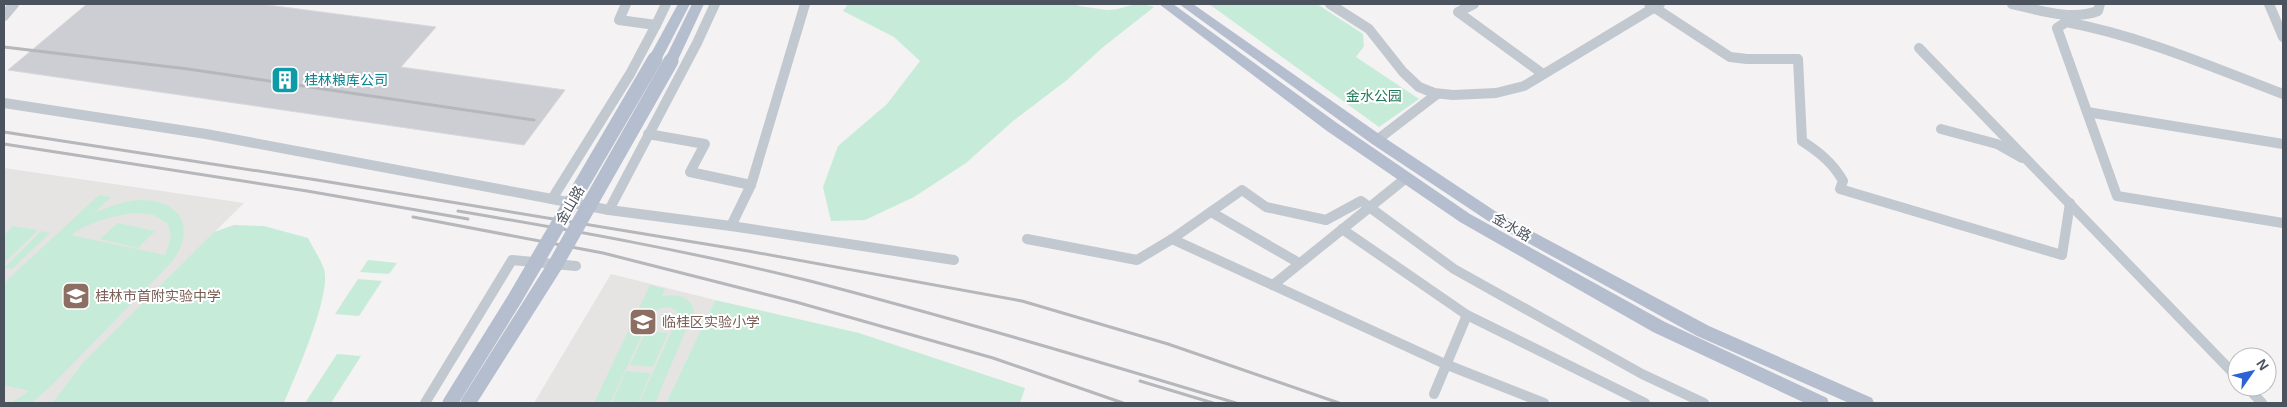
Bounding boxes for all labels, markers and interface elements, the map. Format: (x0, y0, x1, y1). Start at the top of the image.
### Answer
building icon: 桂林粮库公司 (270, 65, 300, 95)
place label: 桂林粮库公司 (304, 72, 388, 88)
park label: 金水公园 (1346, 88, 1402, 104)
street label: 金山路 (553, 183, 587, 227)
street label: 金水路 (1490, 210, 1534, 244)
school or university icon: 桂林市首附实验中学 (61, 281, 91, 311)
place label: 桂林市首附实验中学 (95, 288, 221, 304)
school or university icon: 临桂区实验小学 (628, 307, 658, 337)
place label: 临桂区实验小学 (662, 314, 760, 330)
north arrow (2227, 347, 2277, 397)
text: N (2253, 356, 2272, 373)

